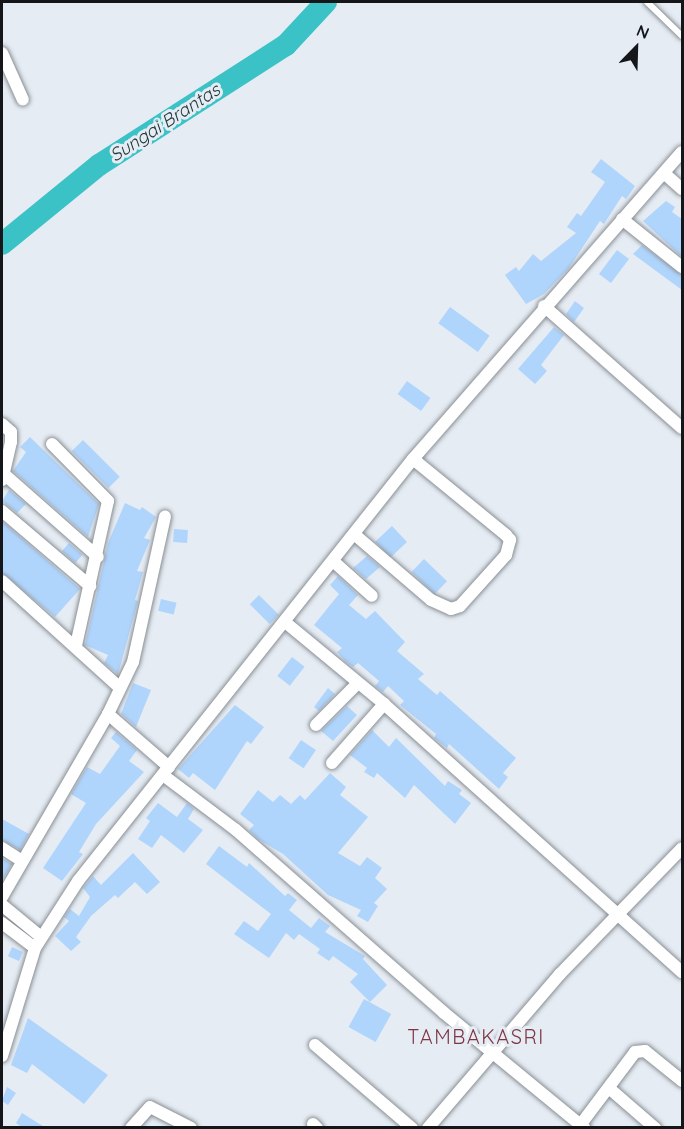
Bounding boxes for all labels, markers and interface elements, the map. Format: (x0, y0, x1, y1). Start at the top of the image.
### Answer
north arrow (606, 18, 666, 78)
text: N (634, 20, 652, 43)
water label: Sungai Brantas (106, 79, 224, 167)
district label: TAMBAKASRI (407, 1024, 545, 1048)

